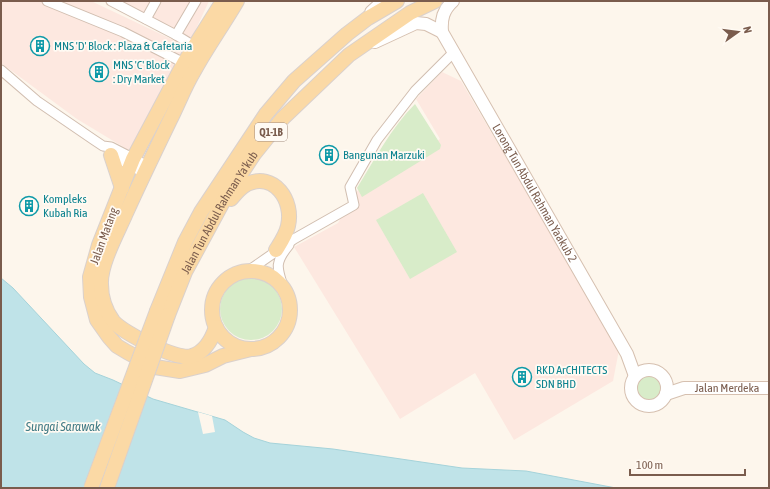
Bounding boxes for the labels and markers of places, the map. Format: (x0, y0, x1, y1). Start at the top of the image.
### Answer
building icon: MNS 'D' Block : Plaza & Cafetaria (29, 35, 51, 57)
place label: MNS 'D' Block : Plaza & Cafetaria (54, 39, 192, 53)
place label: MNS 'C' Block : Dry Market (113, 58, 171, 86)
building icon: MNS 'C' Block : Dry Market (88, 61, 110, 83)
building icon: Bangunan Marzuki (318, 144, 340, 166)
place label: Bangunan Marzuki (343, 148, 425, 162)
place label: Kompleks Kubah Ria (43, 192, 88, 220)
building icon: Kompleks Kubah Ria (18, 195, 40, 217)
place label: RKD ArCHITECTS SDN BHD (536, 363, 607, 391)
building icon: RKD ArCHITECTS SDN BHD (511, 366, 533, 388)

